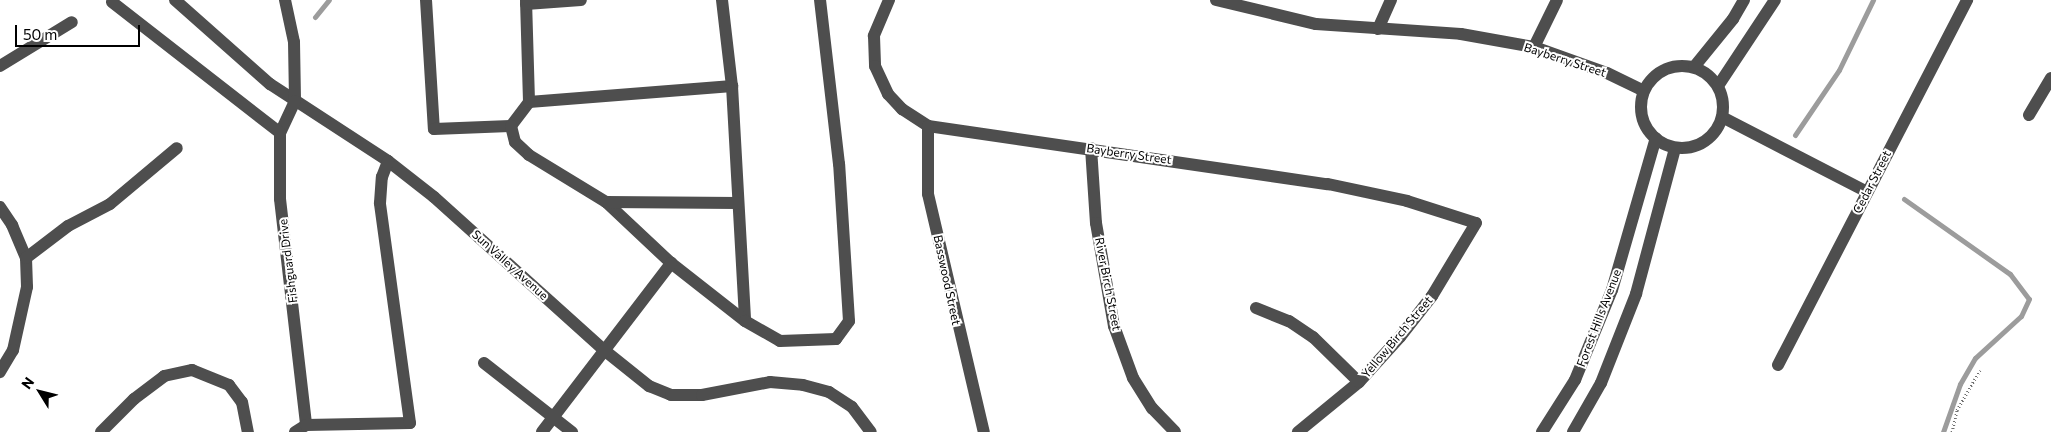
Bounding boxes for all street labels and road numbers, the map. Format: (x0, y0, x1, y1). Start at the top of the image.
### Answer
street label: Bayberry Street (1522, 40, 1608, 80)
street label: Bayberry Street (1086, 141, 1172, 167)
street label: Cedar Street (1850, 148, 1894, 216)
street label: Fishguard Drive (276, 218, 300, 304)
street label: Sun Valley Avenue (469, 227, 551, 303)
street label: Basswood Street (930, 234, 964, 326)
street label: River Birch Street (1092, 236, 1124, 332)
street label: Forest Hills Avenue (1574, 267, 1624, 369)
street label: Yellow Birch Street (1359, 293, 1435, 381)

